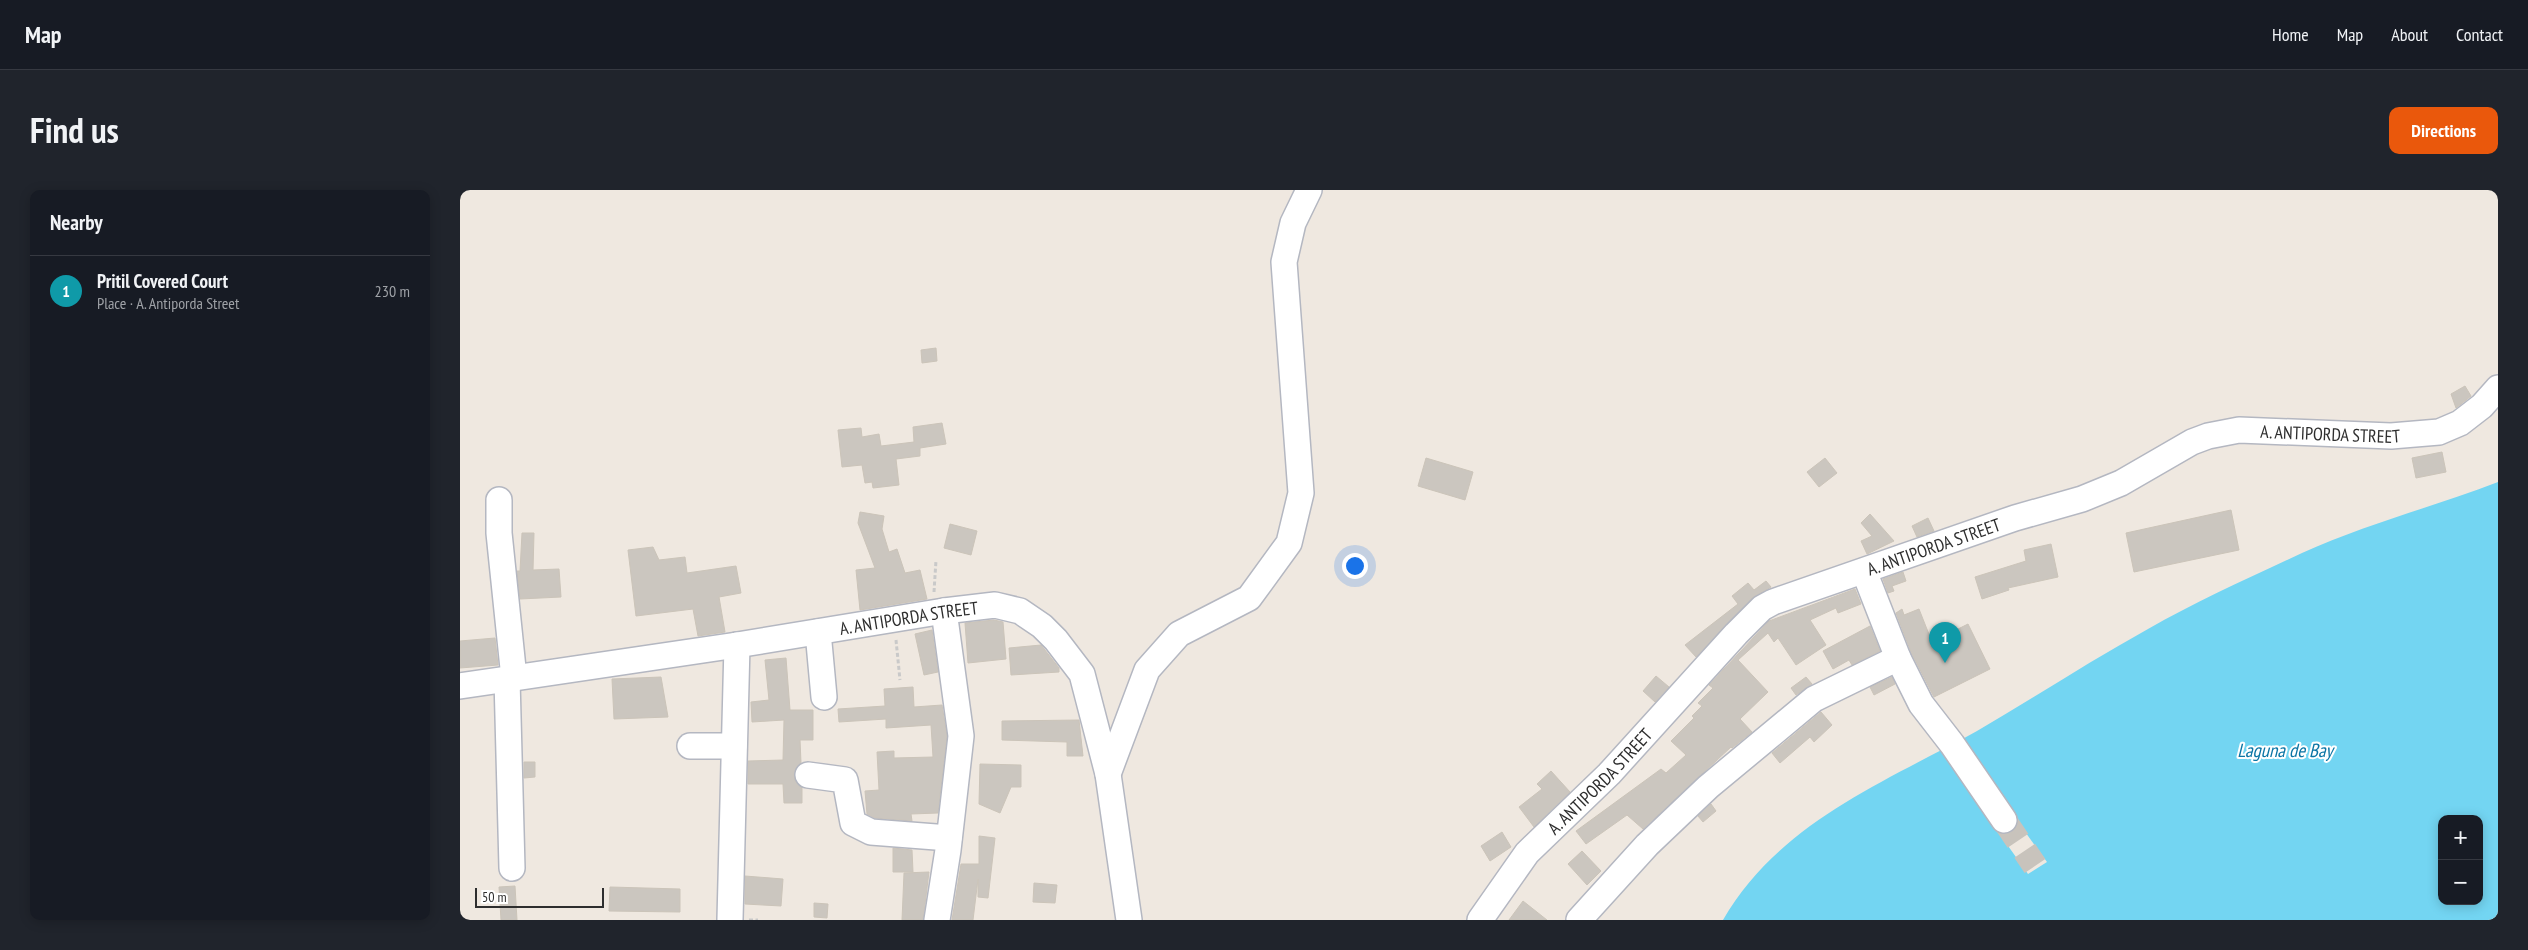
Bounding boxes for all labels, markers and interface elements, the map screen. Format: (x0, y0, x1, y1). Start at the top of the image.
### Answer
text: Map (25, 19, 62, 50)
text: Home (2272, 23, 2309, 46)
text: Map (2337, 23, 2363, 46)
text: About (2391, 23, 2428, 46)
text: Contact (2456, 23, 2503, 46)
text: Find us (30, 107, 119, 153)
button: Directions (2389, 107, 2498, 154)
text: Nearby (50, 209, 103, 236)
text: Pritil Covered Court (97, 269, 228, 293)
text: 1 (62, 281, 70, 301)
text: 230 m (375, 281, 410, 301)
text: Place · A. Antiporda Street (97, 293, 239, 313)
street label: A. ANTIPORDA STREET (2260, 419, 2401, 448)
street label: A. ANTIPORDA STREET (1864, 512, 2003, 580)
your location (1342, 553, 1368, 579)
street label: A. ANTIPORDA STREET (838, 596, 979, 639)
pin: 1 (1929, 622, 1961, 663)
street label: A. ANTIPORDA STREET (1542, 723, 1657, 839)
water label: Laguna de Bay (2237, 738, 2336, 762)
map controls (2438, 815, 2483, 905)
button: + (2438, 815, 2483, 860)
button: − (2438, 860, 2483, 905)
scale bar (475, 885, 604, 908)
text: 50 m (482, 888, 507, 906)

